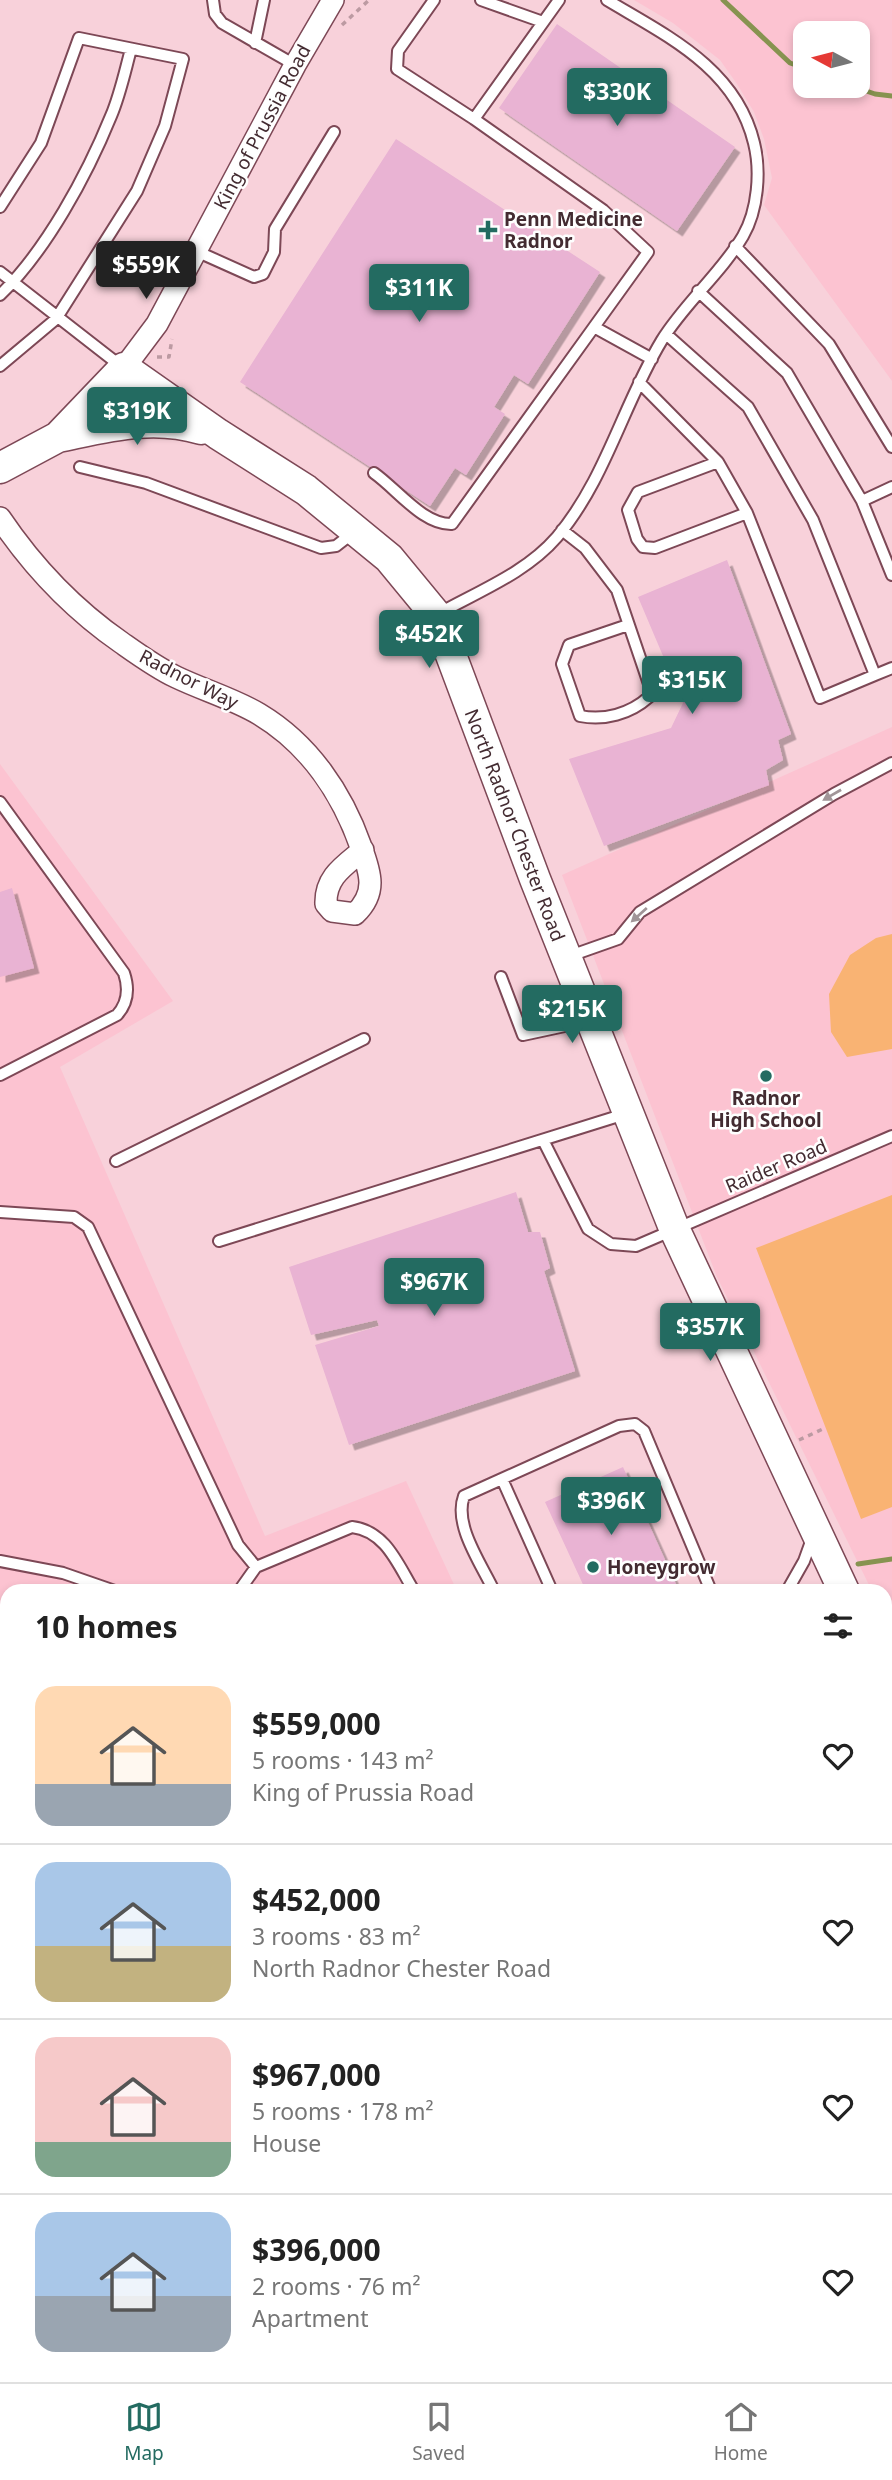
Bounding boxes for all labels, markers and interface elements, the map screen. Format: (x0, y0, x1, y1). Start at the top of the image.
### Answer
north arrow (793, 21, 870, 98)
map controls (793, 21, 870, 98)
street label: King of Prussia Road (207, 40, 317, 214)
pin: $330K (568, 68, 666, 128)
text: $330K (583, 75, 651, 107)
place label: Penn Medicine Radnor (504, 206, 643, 254)
marker: Penn Medicine Radnor (478, 220, 498, 240)
pin: $559K (97, 242, 195, 301)
text: $559K (112, 248, 180, 280)
pin: $311K (370, 264, 468, 324)
text: $311K (385, 271, 453, 303)
pin: $319K (88, 388, 186, 447)
text: $319K (103, 394, 171, 426)
pin: $452K (380, 610, 478, 670)
text: $452K (395, 617, 463, 649)
street label: Radnor Way (135, 643, 243, 715)
pin: $315K (643, 656, 741, 716)
text: $315K (658, 663, 726, 695)
street label: North Radnor Chester Road (459, 705, 571, 945)
one-way arrow (823, 789, 842, 802)
one-way arrow (630, 907, 648, 923)
pin: $215K (523, 986, 621, 1045)
text: $215K (538, 992, 606, 1024)
marker: Radnor High School (758, 1068, 774, 1084)
place label: Radnor High School (710, 1085, 822, 1133)
street label: Raider Road (721, 1133, 831, 1199)
pin: $967K (385, 1258, 483, 1318)
text: $967K (400, 1265, 468, 1297)
pin: $357K (661, 1304, 759, 1363)
text: $357K (676, 1310, 744, 1342)
pin: $396K (562, 1478, 660, 1537)
text: $396K (577, 1484, 645, 1516)
place label: Honeygrow (607, 1554, 716, 1580)
marker: Honeygrow (585, 1559, 601, 1575)
text: 10 homes (35, 1606, 178, 1647)
icon: filters (819, 1607, 857, 1645)
text: $559,000 (252, 1703, 381, 1744)
icon: home (91, 1714, 175, 1798)
icon: heart (819, 1737, 857, 1775)
text: 5 rooms · 143 m² (252, 1744, 434, 1776)
text: King of Prussia Road (252, 1776, 474, 1808)
text: $452,000 (252, 1879, 381, 1920)
icon: home (91, 1890, 175, 1974)
icon: heart (819, 1913, 857, 1951)
text: 3 rooms · 83 m² (252, 1920, 421, 1952)
text: North Radnor Chester Road (252, 1952, 551, 1984)
text: $967,000 (252, 2054, 381, 2095)
icon: home (91, 2065, 175, 2149)
icon: heart (819, 2088, 857, 2126)
text: 5 rooms · 178 m² (252, 2095, 434, 2127)
text: House (252, 2127, 321, 2159)
text: $396,000 (252, 2229, 381, 2270)
icon: home (91, 2240, 175, 2324)
icon: heart (819, 2263, 857, 2301)
text: 2 rooms · 76 m² (252, 2270, 421, 2302)
text: Apartment (252, 2302, 369, 2334)
tab: Map (124, 2398, 164, 2466)
tab: Saved (412, 2398, 465, 2466)
tab: Home (714, 2398, 768, 2466)

